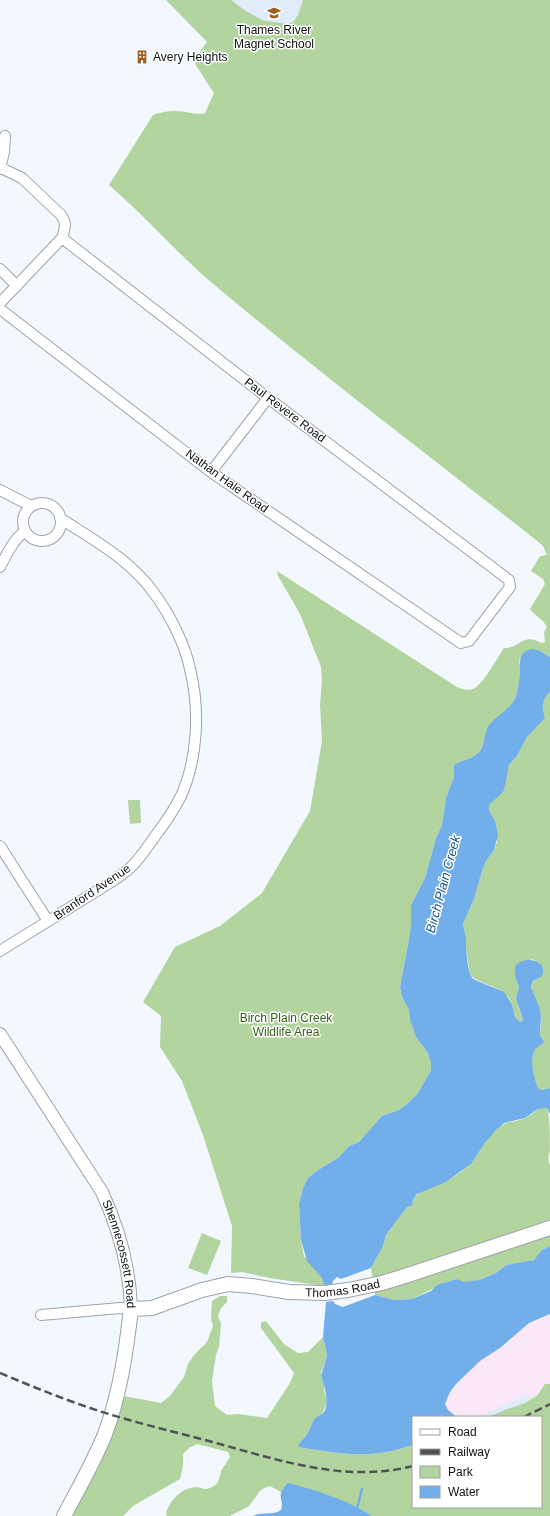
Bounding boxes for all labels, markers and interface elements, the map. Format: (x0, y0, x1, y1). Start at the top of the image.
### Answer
school or university icon: Thames River Magnet School (266, 5, 282, 21)
place label: Thames River Magnet School (234, 23, 314, 51)
building icon: Avery Heights (134, 49, 150, 65)
place label: Avery Heights (153, 50, 227, 64)
street label: Paul Revere Road (242, 375, 328, 445)
street label: Nathan Hale Road (183, 446, 271, 516)
water label: Birch Plain Creek (423, 832, 464, 934)
street label: Branford Avenue (51, 861, 133, 923)
park label: Birch Plain Creek Wildlife Area (240, 1011, 333, 1039)
street label: Shennecossett Road (99, 1198, 138, 1309)
street label: Thomas Road (305, 1277, 381, 1300)
legend (412, 1416, 542, 1508)
text: Road (448, 1425, 477, 1439)
text: Railway (448, 1445, 490, 1459)
text: Park (448, 1465, 474, 1479)
text: Water (448, 1485, 480, 1499)

